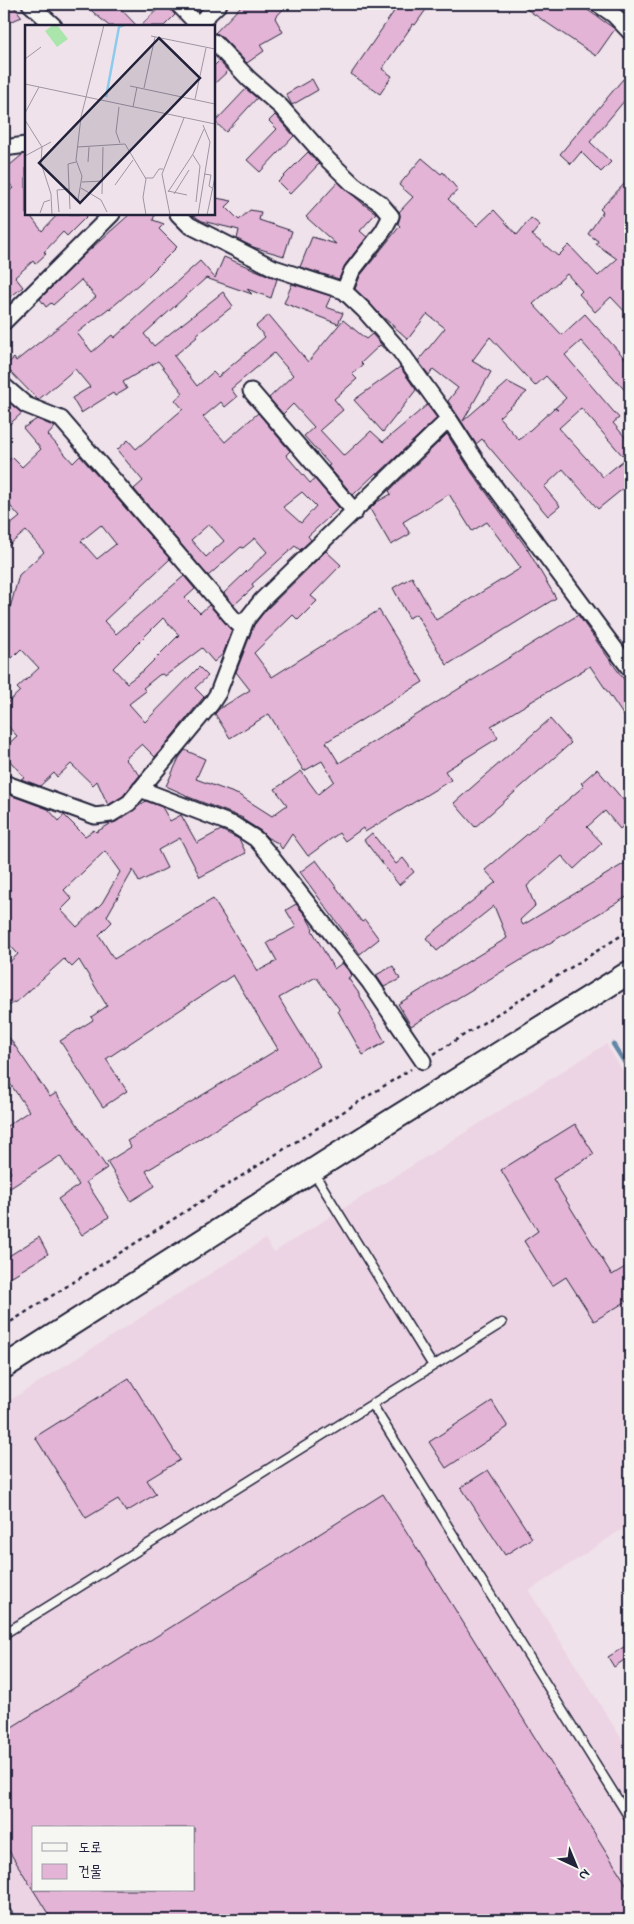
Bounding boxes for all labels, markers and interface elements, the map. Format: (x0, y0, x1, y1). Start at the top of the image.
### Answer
inset map (25, 25, 215, 215)
legend (32, 1826, 195, 1892)
text: 도로 (78, 1837, 102, 1859)
north arrow (552, 1842, 602, 1892)
text: 건물 (78, 1861, 102, 1883)
text: N (573, 1863, 595, 1885)

